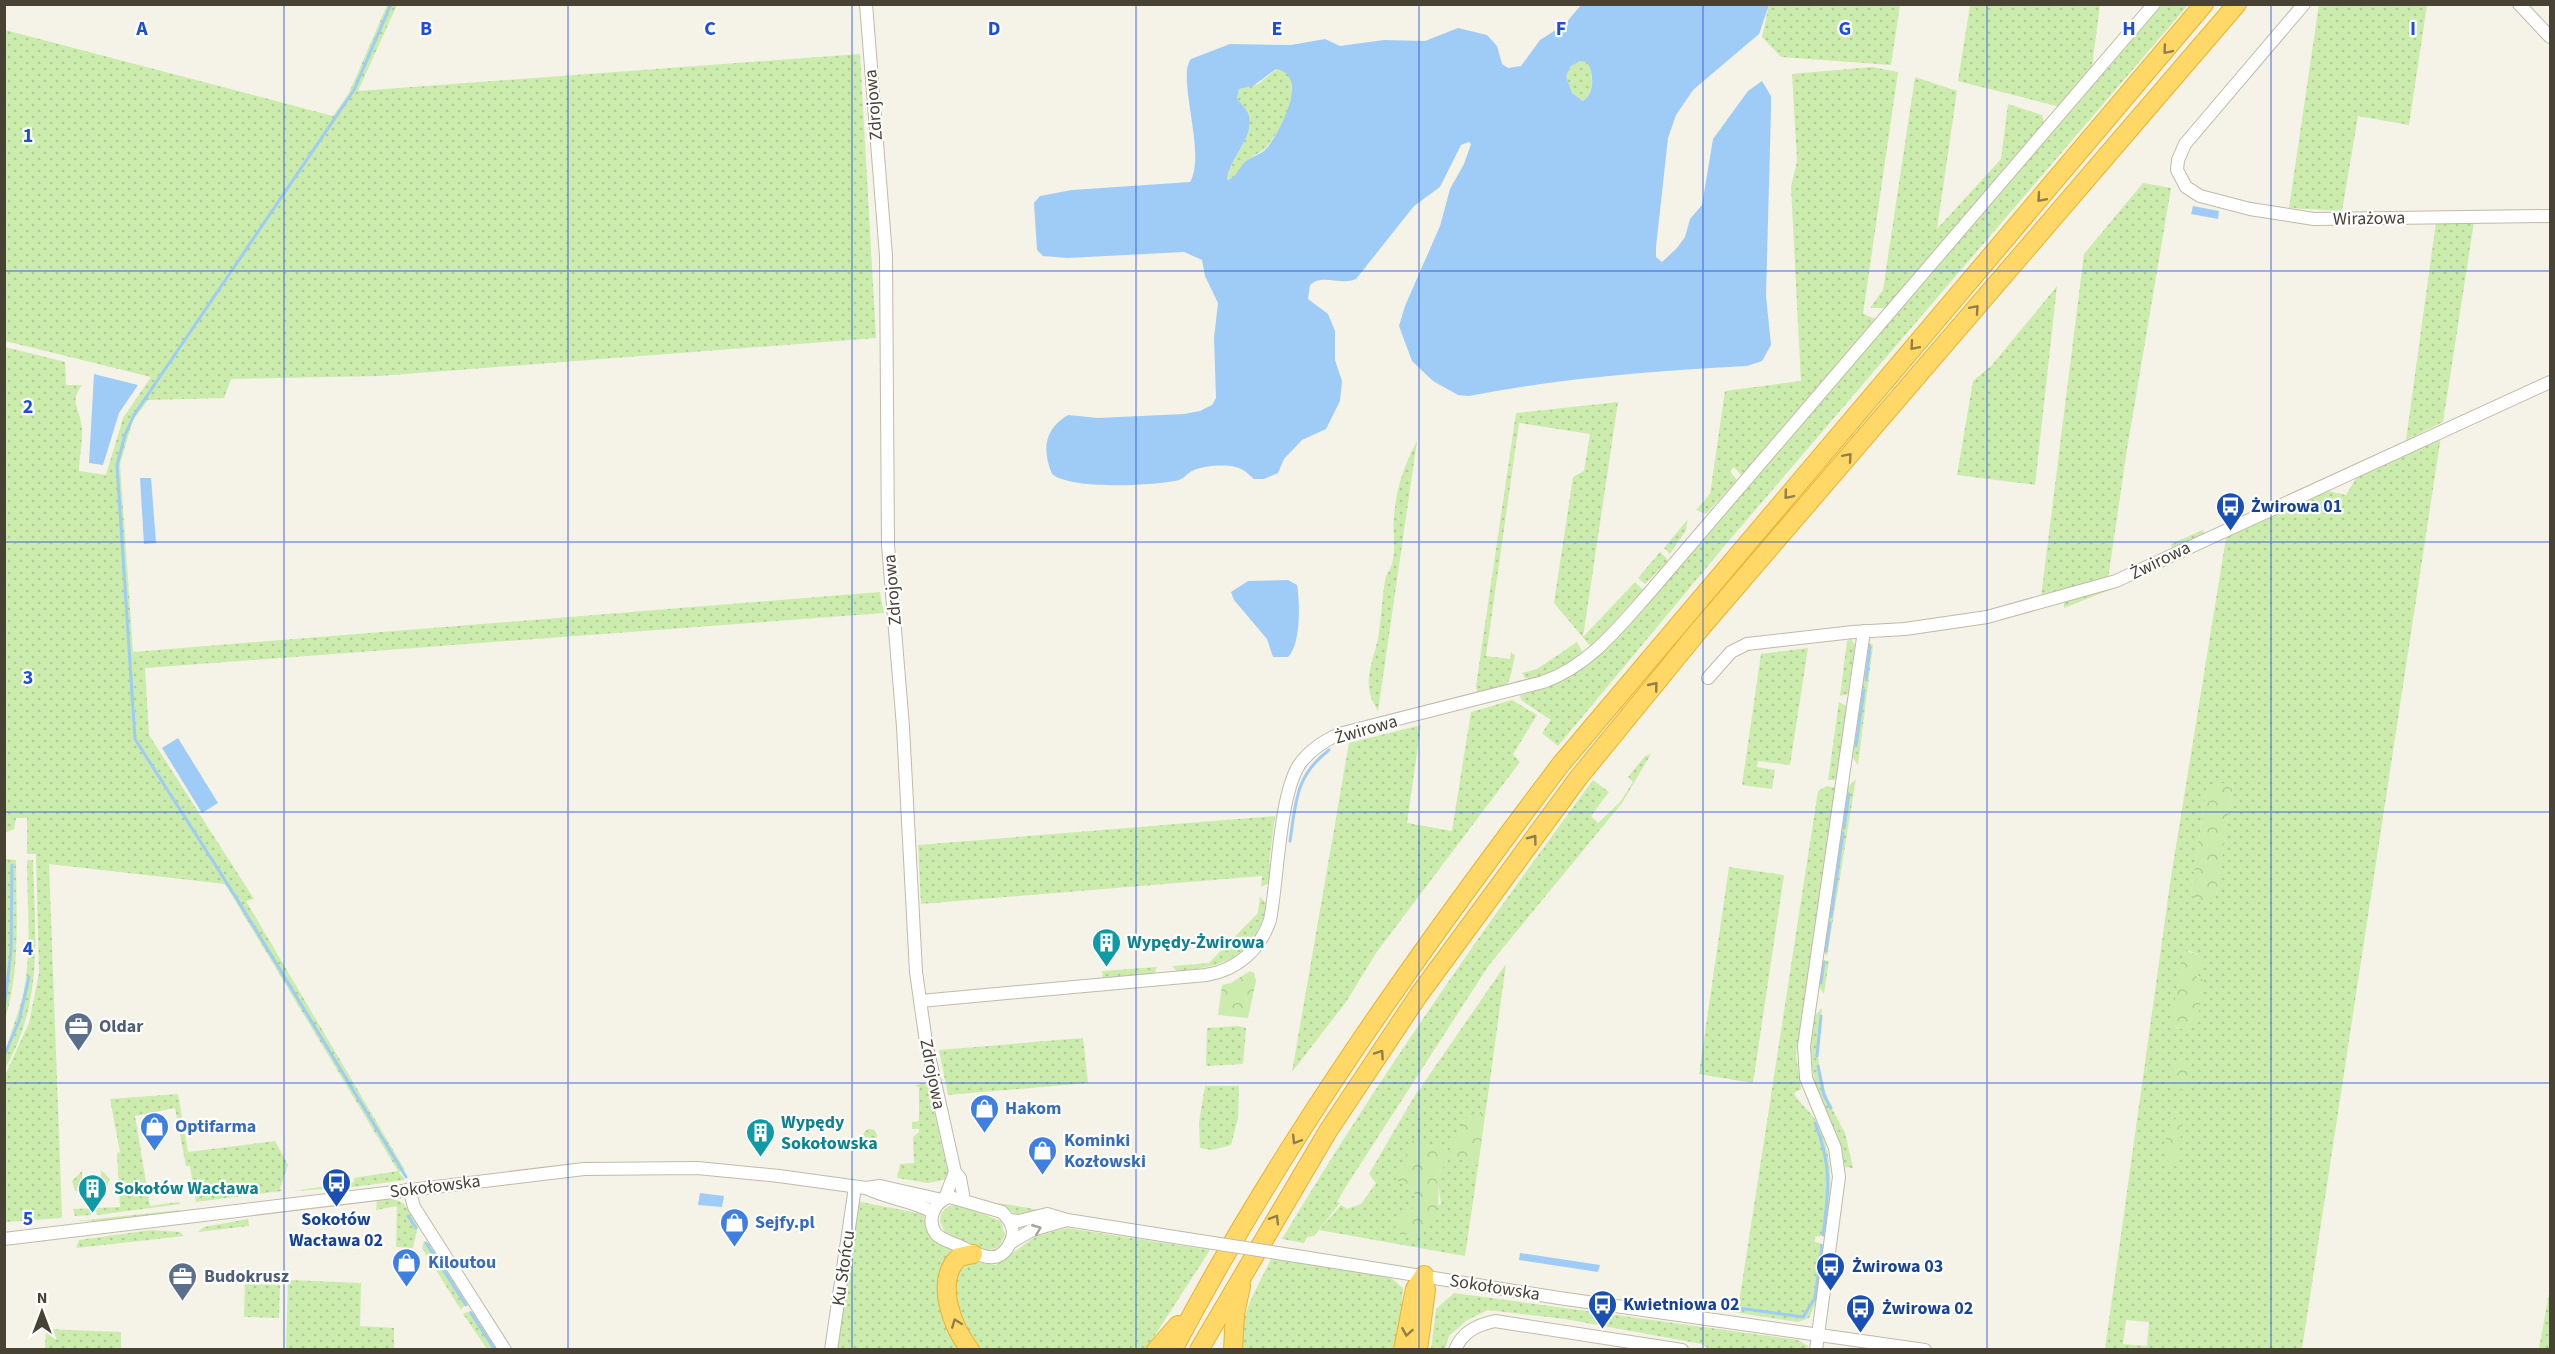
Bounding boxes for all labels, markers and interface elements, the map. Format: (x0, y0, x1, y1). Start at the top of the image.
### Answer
text: A (135, 15, 148, 43)
text: B (420, 15, 432, 43)
text: C (704, 15, 716, 43)
text: D (988, 15, 1000, 43)
text: E (1272, 15, 1282, 43)
text: F (1556, 15, 1566, 43)
text: G (1839, 15, 1851, 43)
text: H (2122, 15, 2136, 43)
text: I (2410, 15, 2416, 43)
one-way arrow (2163, 43, 2174, 54)
street label: Zdrojowa (858, 68, 889, 141)
text: 1 (23, 122, 33, 150)
one-way arrow (2037, 191, 2048, 202)
street label: Wirażowa (2333, 205, 2405, 232)
one-way arrow (1968, 305, 1979, 316)
one-way arrow (1910, 339, 1921, 350)
text: 2 (23, 393, 33, 421)
one-way arrow (1841, 453, 1852, 464)
one-way arrow (1784, 488, 1795, 499)
bus stop icon: Żwirowa 01 (2214, 490, 2246, 532)
place label: Żwirowa 01 (2251, 494, 2342, 519)
street label: Żwirowa (2126, 535, 2195, 586)
street label: Zdrojowa (877, 553, 908, 626)
text: 3 (23, 664, 33, 692)
one-way arrow (1646, 682, 1657, 693)
street label: Żwirowa (1332, 709, 1401, 750)
one-way arrow (1525, 834, 1536, 845)
building icon: Wypędy-Żwirowa (1090, 926, 1122, 968)
place label: Wypędy-Żwirowa (1127, 930, 1265, 955)
text: 4 (23, 935, 34, 963)
office icon: Oldar (62, 1010, 94, 1052)
place label: Oldar (99, 1014, 144, 1039)
street label: Zdrojowa (913, 1037, 952, 1111)
one-way arrow (1373, 1050, 1384, 1061)
shop icon: Hakom (968, 1092, 1000, 1134)
place label: Hakom (1005, 1096, 1061, 1121)
shop icon: Optifarma (138, 1110, 170, 1152)
place label: Wypędy Sokołowska (781, 1110, 878, 1156)
place label: Optifarma (175, 1114, 256, 1139)
building icon: Wypędy Sokołowska (744, 1116, 776, 1158)
place label: Kominki Kozłowski (1064, 1128, 1146, 1174)
shop icon: Kominki Kozłowski (1027, 1134, 1059, 1176)
one-way arrow (1291, 1134, 1303, 1144)
bus stop icon: Sokołów Wacława 02 (320, 1166, 352, 1208)
street label: Sokołowska (388, 1169, 482, 1204)
building icon: Sokołów Wacława (77, 1172, 109, 1214)
place label: Sokołów Wacława (114, 1176, 259, 1201)
text: 5 (23, 1205, 33, 1233)
shop icon: Sejfy.pl (718, 1206, 750, 1248)
place label: Sokołów Wacława 02 (289, 1207, 383, 1253)
place label: Sejfy.pl (755, 1210, 815, 1235)
one-way arrow (1267, 1215, 1279, 1225)
one-way arrow (1031, 1224, 1042, 1236)
street label: Ku Słońcu (826, 1229, 861, 1308)
shop icon: Kiloutou (391, 1246, 423, 1288)
place label: Kiloutou (428, 1250, 496, 1275)
bus stop icon: Żwirowa 03 (1815, 1250, 1847, 1292)
place label: Żwirowa 03 (1852, 1254, 1943, 1279)
office icon: Budokrusz (167, 1260, 199, 1302)
place label: Budokrusz (204, 1264, 289, 1289)
street label: Sokołowska (1448, 1268, 1542, 1307)
north arrow (12, 1282, 72, 1342)
text: N (37, 1287, 47, 1309)
bus stop icon: Kwietniowa 02 (1586, 1288, 1618, 1330)
place label: Kwietniowa 02 (1623, 1292, 1740, 1317)
bus stop icon: Żwirowa 02 (1845, 1292, 1877, 1334)
place label: Żwirowa 02 (1882, 1296, 1973, 1321)
one-way arrow (951, 1318, 963, 1329)
one-way arrow (1402, 1327, 1414, 1337)

